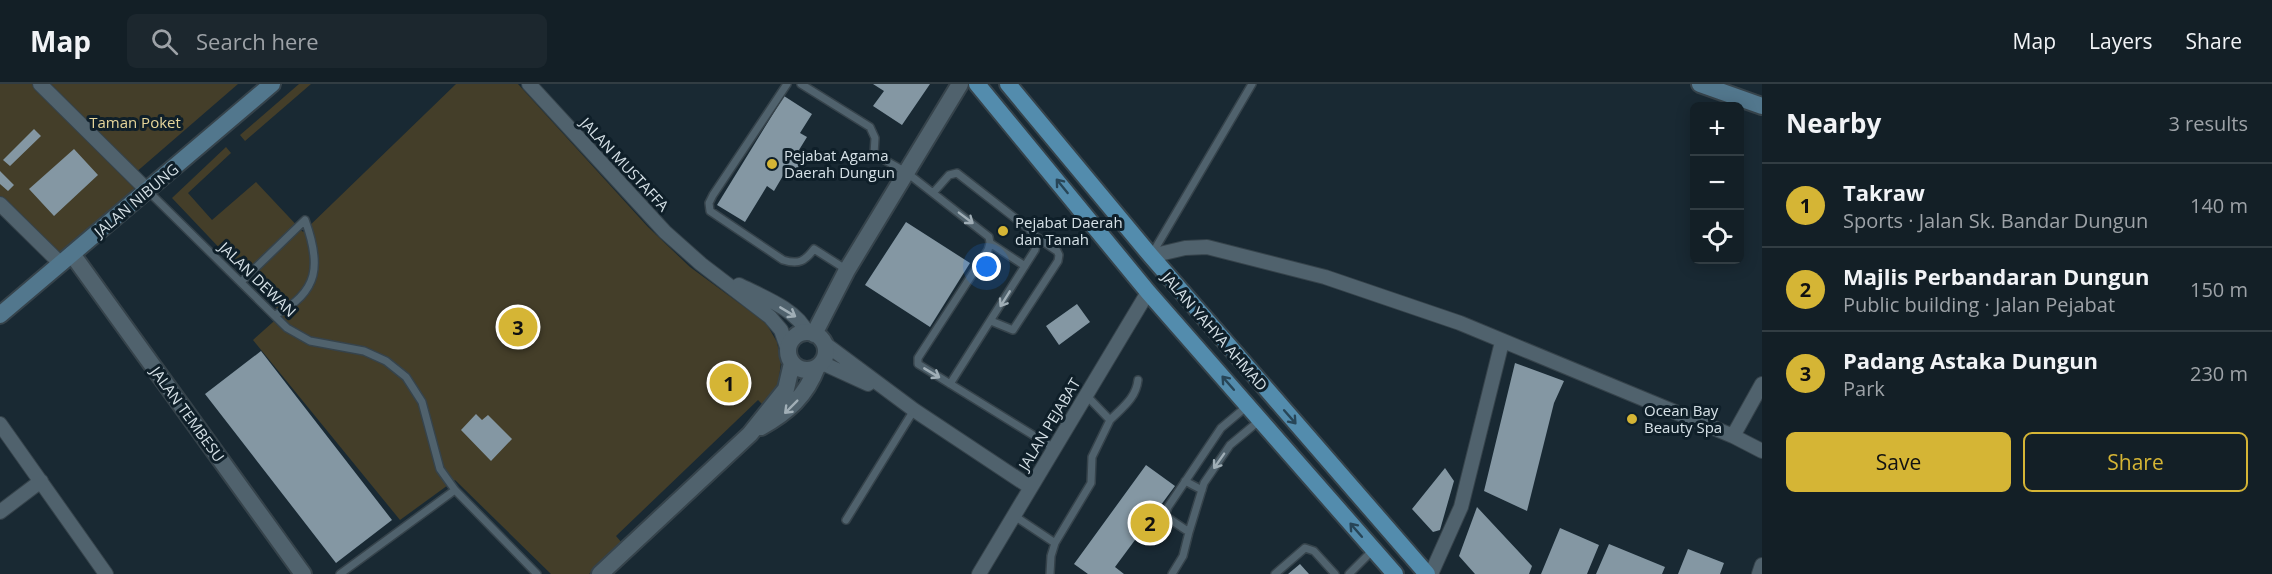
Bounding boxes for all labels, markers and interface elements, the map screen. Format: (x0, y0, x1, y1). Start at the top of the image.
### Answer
search box (127, 14, 547, 68)
text: Map (30, 22, 91, 60)
icon: search (148, 25, 181, 58)
text: Search here (196, 26, 319, 56)
text: Map (2013, 27, 2056, 55)
text: Layers (2089, 27, 2153, 55)
text: Share (2186, 27, 2242, 55)
map controls (1690, 102, 1744, 264)
button: + (1690, 102, 1744, 156)
text: Nearby (1786, 105, 1881, 141)
text: 3 results (2168, 110, 2248, 137)
street label: JALAN MUSTAFFA (575, 111, 674, 216)
park label: Taman Poket (89, 112, 181, 132)
place label: Pejabat Agama Daerah Dungun (784, 145, 895, 182)
button: − (1690, 156, 1744, 210)
marker: Pejabat Agama Daerah Dungun (765, 157, 779, 171)
street label: JALAN NIBUNG (88, 159, 182, 242)
text: Takraw (1843, 177, 1925, 207)
one-way arrow (1055, 179, 1068, 195)
text: 1 (1800, 192, 1811, 219)
text: 140 m (2190, 192, 2248, 219)
text: Sports · Jalan Sk. Bandar Dungun (1843, 207, 2148, 234)
button: locate (1690, 210, 1744, 264)
one-way arrow (957, 212, 973, 225)
place label: Pejabat Daerah dan Tanah (1015, 212, 1123, 249)
marker: Pejabat Daerah dan Tanah (996, 224, 1010, 238)
street label: JALAN DEWAN (214, 236, 301, 321)
your location (972, 252, 1001, 281)
text: Majlis Perbandaran Dungun (1843, 261, 2150, 291)
street label: JALAN YAHYA AHMAD (1157, 266, 1272, 395)
text: 2 (1800, 276, 1811, 303)
text: 150 m (2190, 276, 2248, 303)
one-way arrow (998, 290, 1010, 307)
text: Public building · Jalan Pejabat (1843, 291, 2115, 318)
pin: 3 (498, 304, 538, 350)
one-way arrow (780, 306, 797, 319)
text: Padang Astaka Dungun (1843, 345, 2098, 375)
pin: 1 (710, 360, 748, 406)
text: 3 (1800, 360, 1811, 387)
text: 230 m (2190, 360, 2248, 387)
street label: JALAN TEMBESU (145, 361, 229, 466)
one-way arrow (923, 368, 940, 380)
street label: JALAN PEJABAT (1013, 374, 1085, 476)
text: Park (1843, 375, 1885, 402)
one-way arrow (1221, 376, 1235, 391)
one-way arrow (783, 400, 798, 415)
place label: Ocean Bay Beauty Spa (1644, 400, 1722, 437)
one-way arrow (1283, 409, 1297, 424)
marker: Ocean Bay Beauty Spa (1625, 412, 1639, 426)
button: Save (1786, 432, 2011, 492)
button: Share (2023, 432, 2248, 492)
one-way arrow (1213, 453, 1225, 469)
pin: 2 (1130, 500, 1170, 546)
one-way arrow (1349, 523, 1363, 538)

